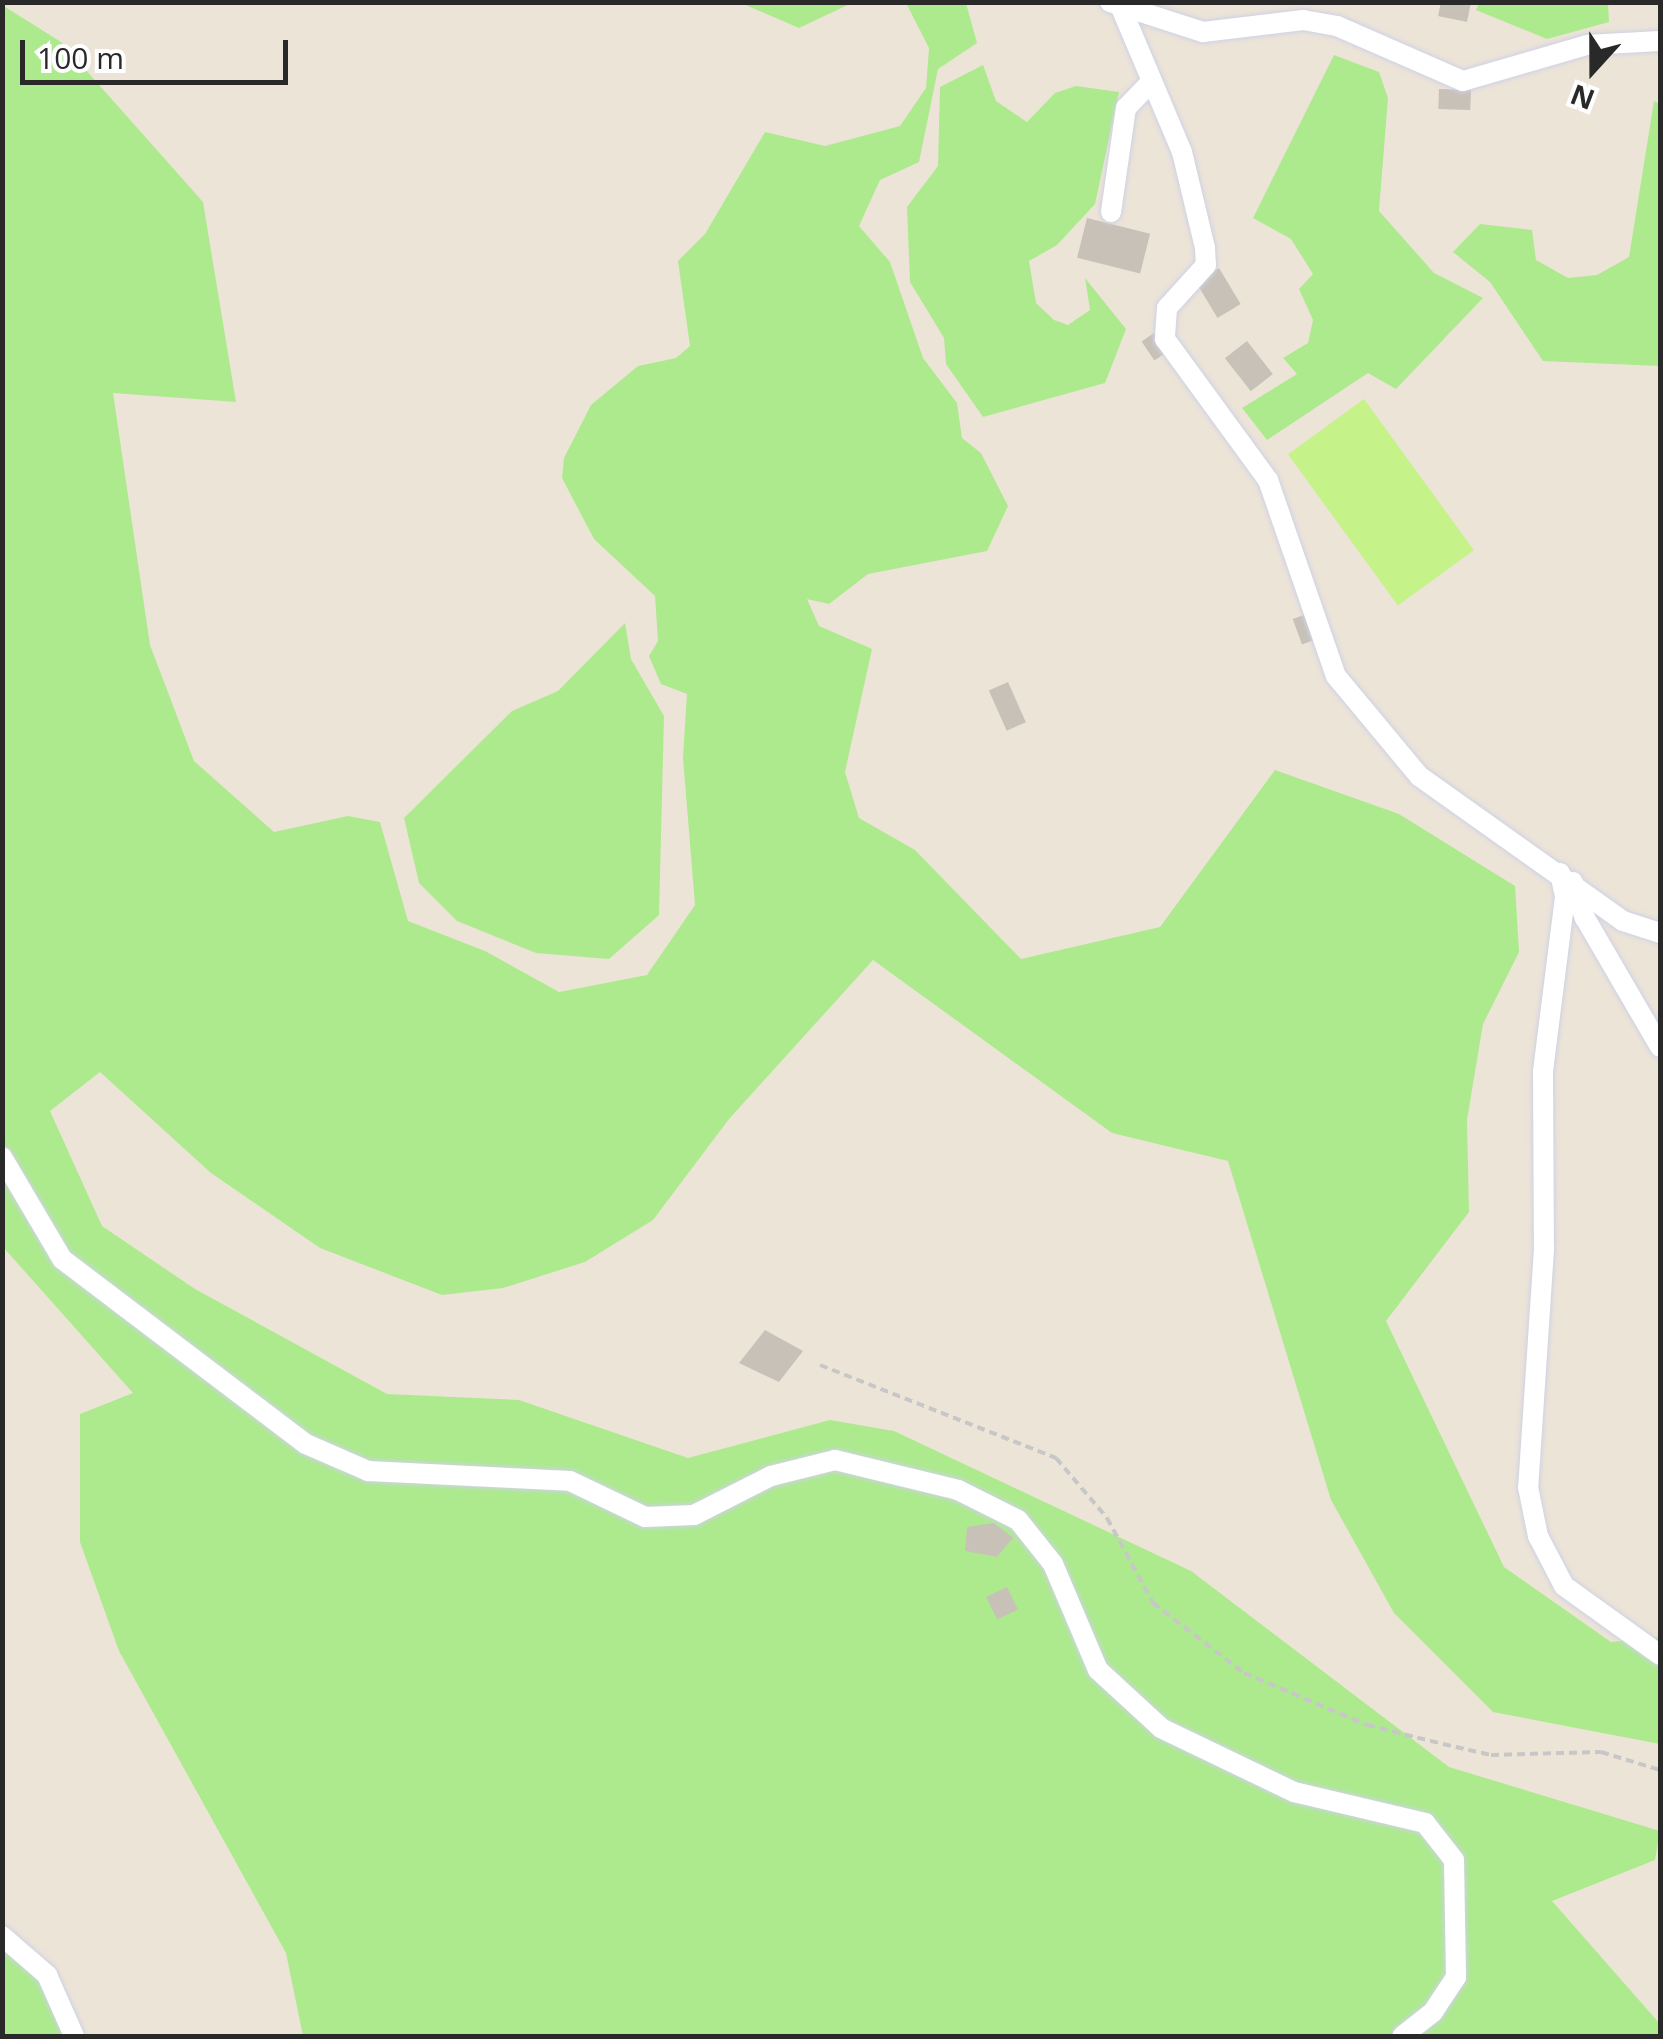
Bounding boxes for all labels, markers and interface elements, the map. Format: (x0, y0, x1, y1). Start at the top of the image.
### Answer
scale bar (25, 20, 292, 82)
north arrow (1543, 20, 1643, 120)
text: 100 m (37, 37, 124, 78)
text: N (1565, 76, 1600, 120)

